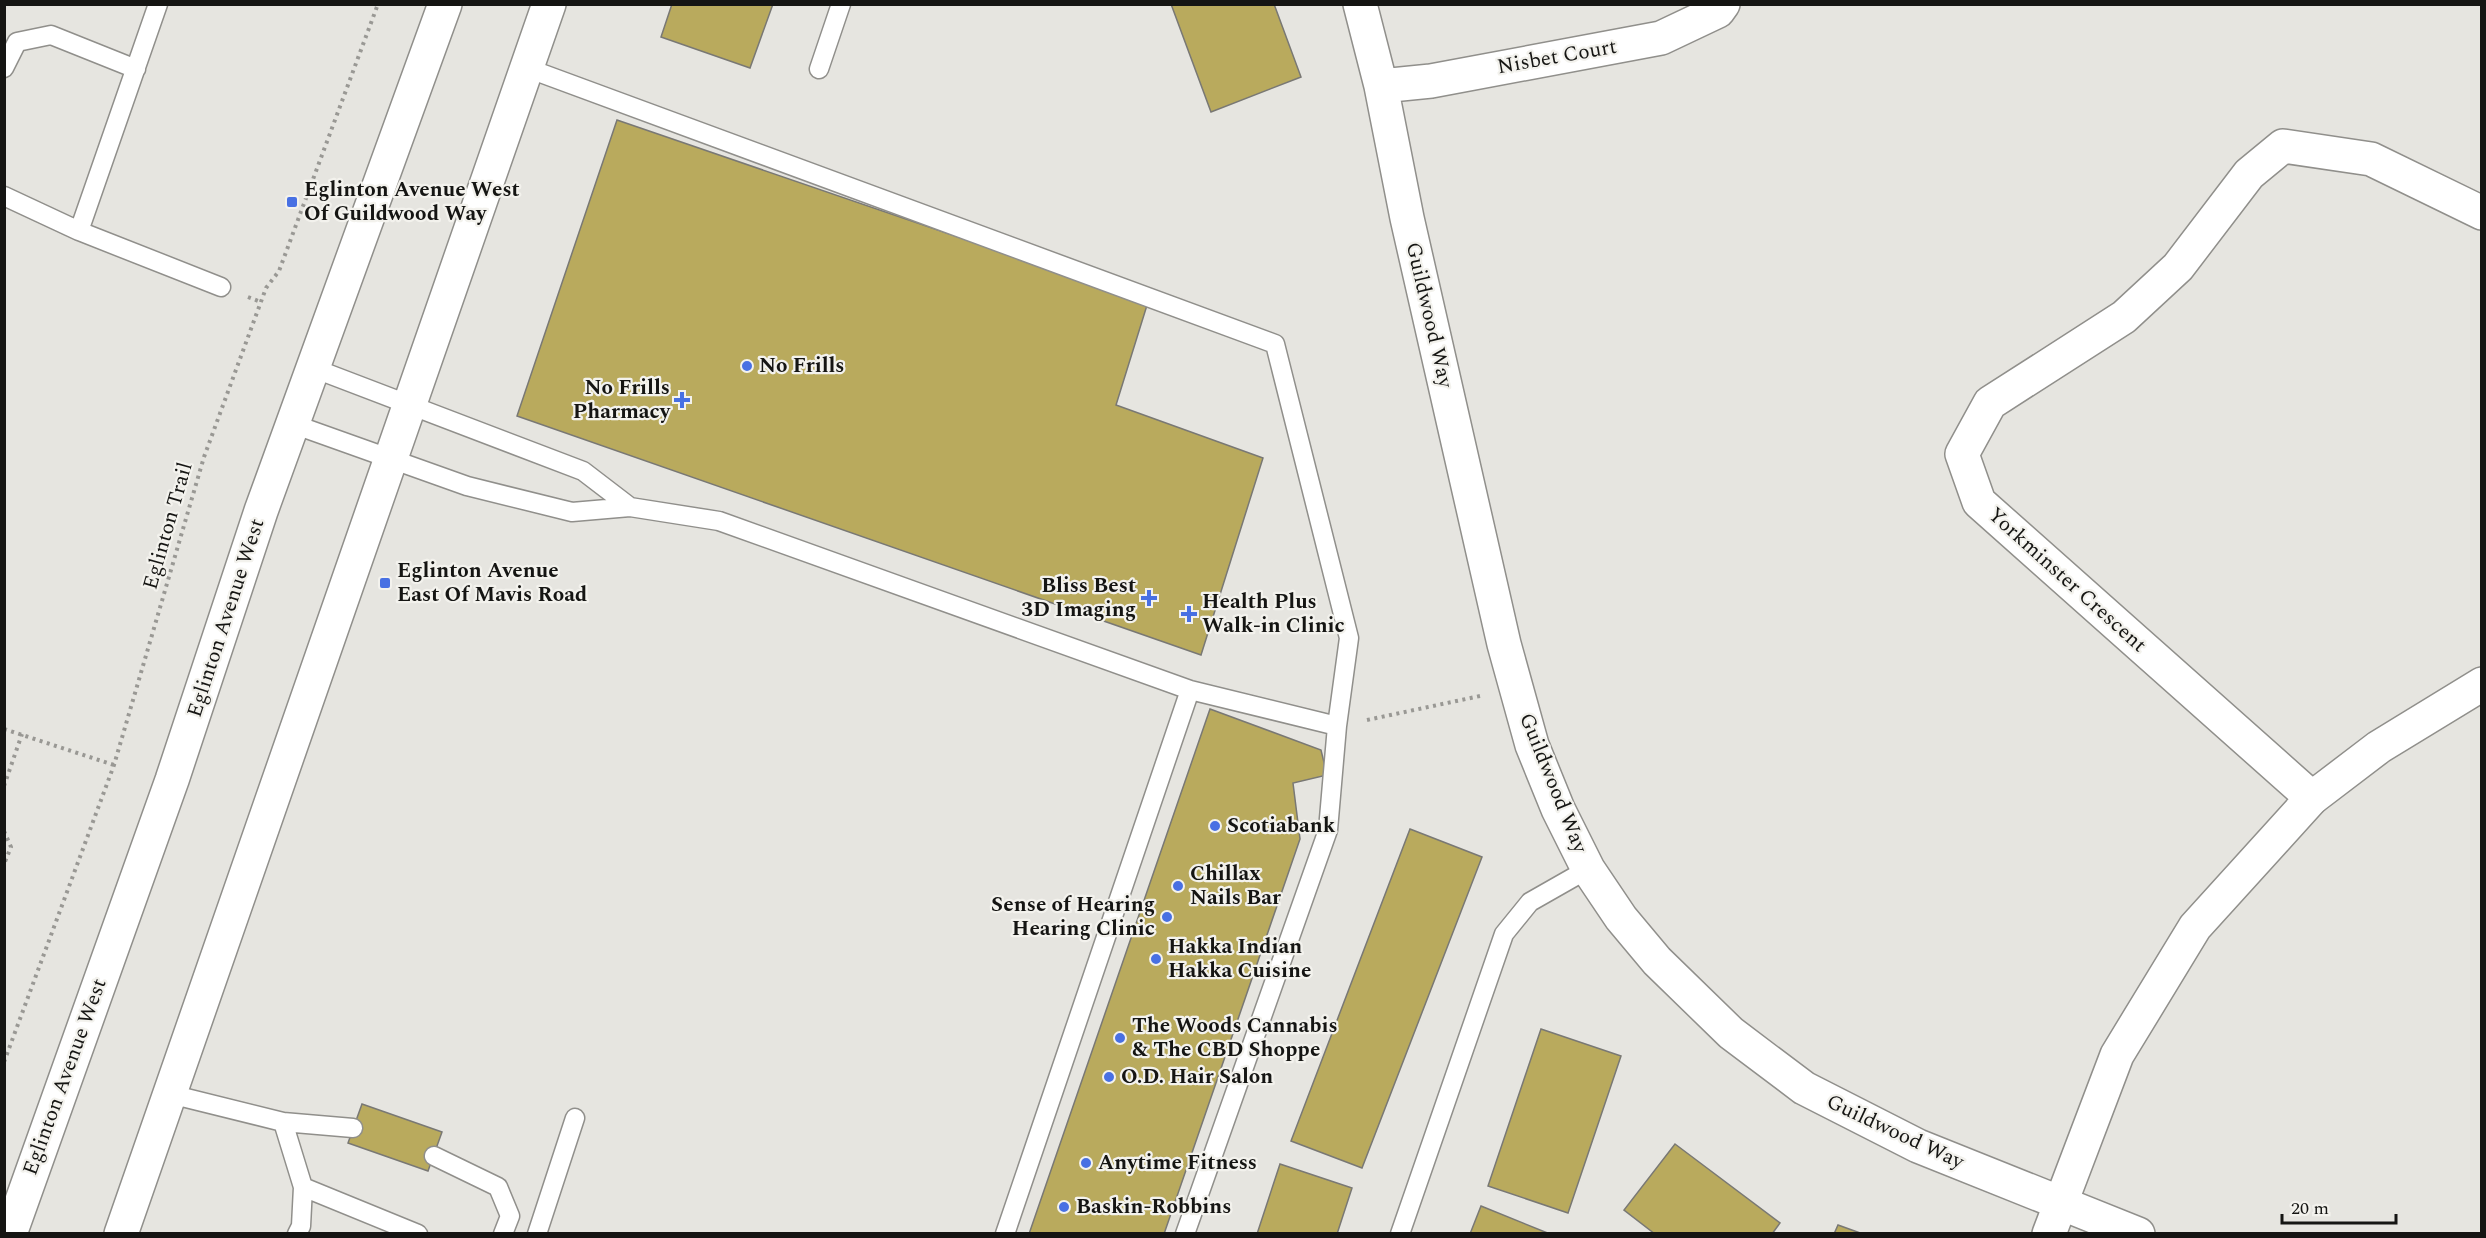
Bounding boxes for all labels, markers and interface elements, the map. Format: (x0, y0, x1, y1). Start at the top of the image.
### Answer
street label: Nisbet Court (1495, 31, 1619, 83)
place label: Eglinton Avenue West Of Guildwood Way (304, 174, 520, 230)
marker: Eglinton Avenue West Of Guildwood Way (285, 195, 299, 209)
street label: Guildwood Way (1397, 239, 1462, 392)
place label: No Frills (759, 350, 845, 382)
marker: No Frills (740, 359, 754, 373)
place label: No Frills Pharmacy (573, 372, 671, 428)
marker: No Frills Pharmacy (675, 393, 689, 407)
street label: Eglinton Trail (135, 459, 201, 593)
street label: Yorkminster Crescent (1980, 500, 2154, 660)
street label: Eglinton Avenue West (179, 514, 273, 722)
place label: Eglinton Avenue East Of Mavis Road (397, 555, 587, 611)
place label: Bliss Best 3D Imaging (1021, 570, 1136, 626)
marker: Eglinton Avenue East Of Mavis Road (378, 576, 392, 590)
place label: Health Plus Walk-in Clinic (1202, 586, 1345, 642)
marker: Bliss Best 3D Imaging (1140, 589, 1158, 607)
marker: Health Plus Walk-in Clinic (1180, 605, 1198, 623)
street label: Guildwood Way (1510, 708, 1596, 859)
place label: Scotiabank (1227, 810, 1336, 842)
marker: Scotiabank (1208, 819, 1222, 833)
place label: Chillax Nails Bar (1190, 858, 1281, 914)
marker: Chillax Nails Bar (1171, 879, 1185, 893)
place label: Sense of Hearing Hearing Clinic (991, 889, 1155, 945)
marker: Sense of Hearing Hearing Clinic (1160, 910, 1174, 924)
place label: Hakka Indian Hakka Cuisine (1168, 931, 1311, 987)
marker: Hakka Indian Hakka Cuisine (1149, 952, 1163, 966)
street label: Eglinton Avenue West (15, 974, 115, 1180)
place label: The Woods Cannabis & The CBD Shoppe (1132, 1010, 1338, 1066)
marker: The Woods Cannabis & The CBD Shoppe (1113, 1031, 1127, 1045)
place label: O.D. Hair Salon (1121, 1061, 1273, 1093)
marker: O.D. Hair Salon (1102, 1070, 1116, 1084)
street label: Guildwood Way (1821, 1086, 1970, 1178)
place label: Anytime Fitness (1098, 1147, 1257, 1179)
marker: Anytime Fitness (1079, 1156, 1093, 1170)
scale bar (2282, 1187, 2396, 1225)
place label: Baskin-Robbins (1076, 1191, 1231, 1223)
text: 20 m (2291, 1195, 2329, 1222)
marker: Baskin-Robbins (1057, 1200, 1071, 1214)

